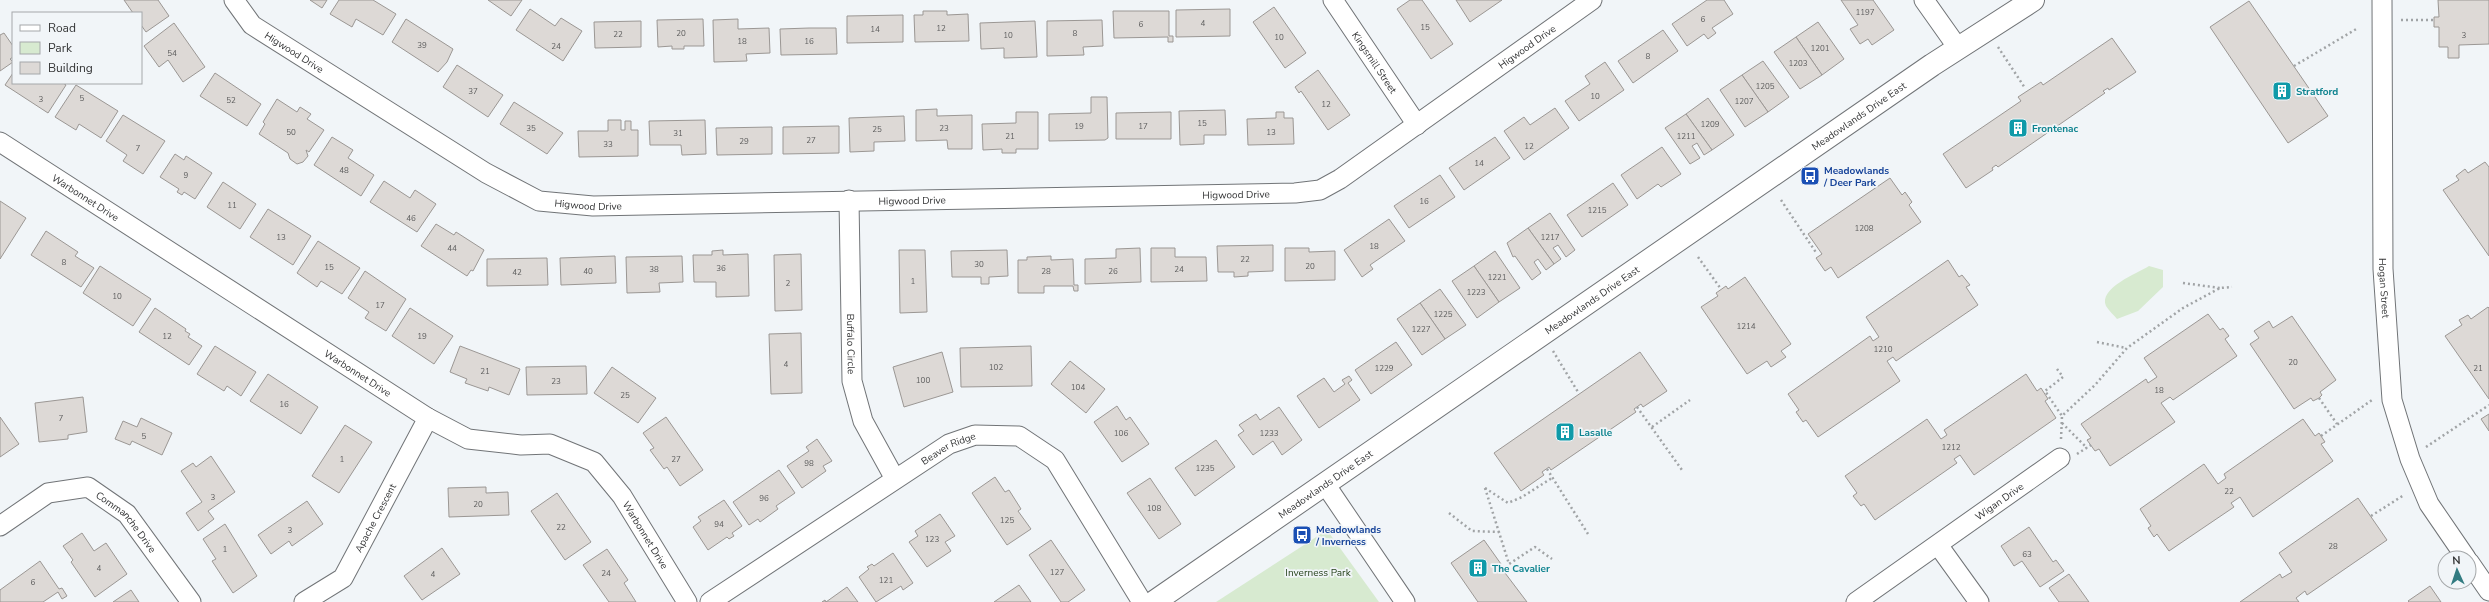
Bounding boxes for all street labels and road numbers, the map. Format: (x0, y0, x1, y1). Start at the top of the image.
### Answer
street label: Higwood Drive (1496, 22, 1559, 72)
street label: Higwood Drive (262, 29, 326, 77)
street label: Kingsmill Street (1348, 29, 1400, 97)
street label: Meadowlands Drive East (1809, 79, 1909, 154)
street label: Warbonnet Drive (49, 171, 121, 225)
street label: Higwood Drive (1202, 187, 1270, 203)
street label: Higwood Drive (878, 193, 946, 209)
street label: Higwood Drive (554, 196, 622, 214)
street label: Hogan Street (2375, 258, 2392, 319)
street label: Meadowlands Drive East (1542, 263, 1643, 338)
street label: Buffalo Circle (843, 314, 858, 374)
street label: Warbonnet Drive (321, 347, 394, 401)
street label: Beaver Ridge (919, 429, 978, 469)
street label: Meadowlands Drive East (1276, 447, 1376, 522)
street label: Wigan Drive (1972, 480, 2027, 524)
street label: Apache Crescent (352, 481, 400, 555)
street label: Commanche Drive (93, 488, 159, 556)
street label: Warbonnet Drive (619, 499, 671, 572)

